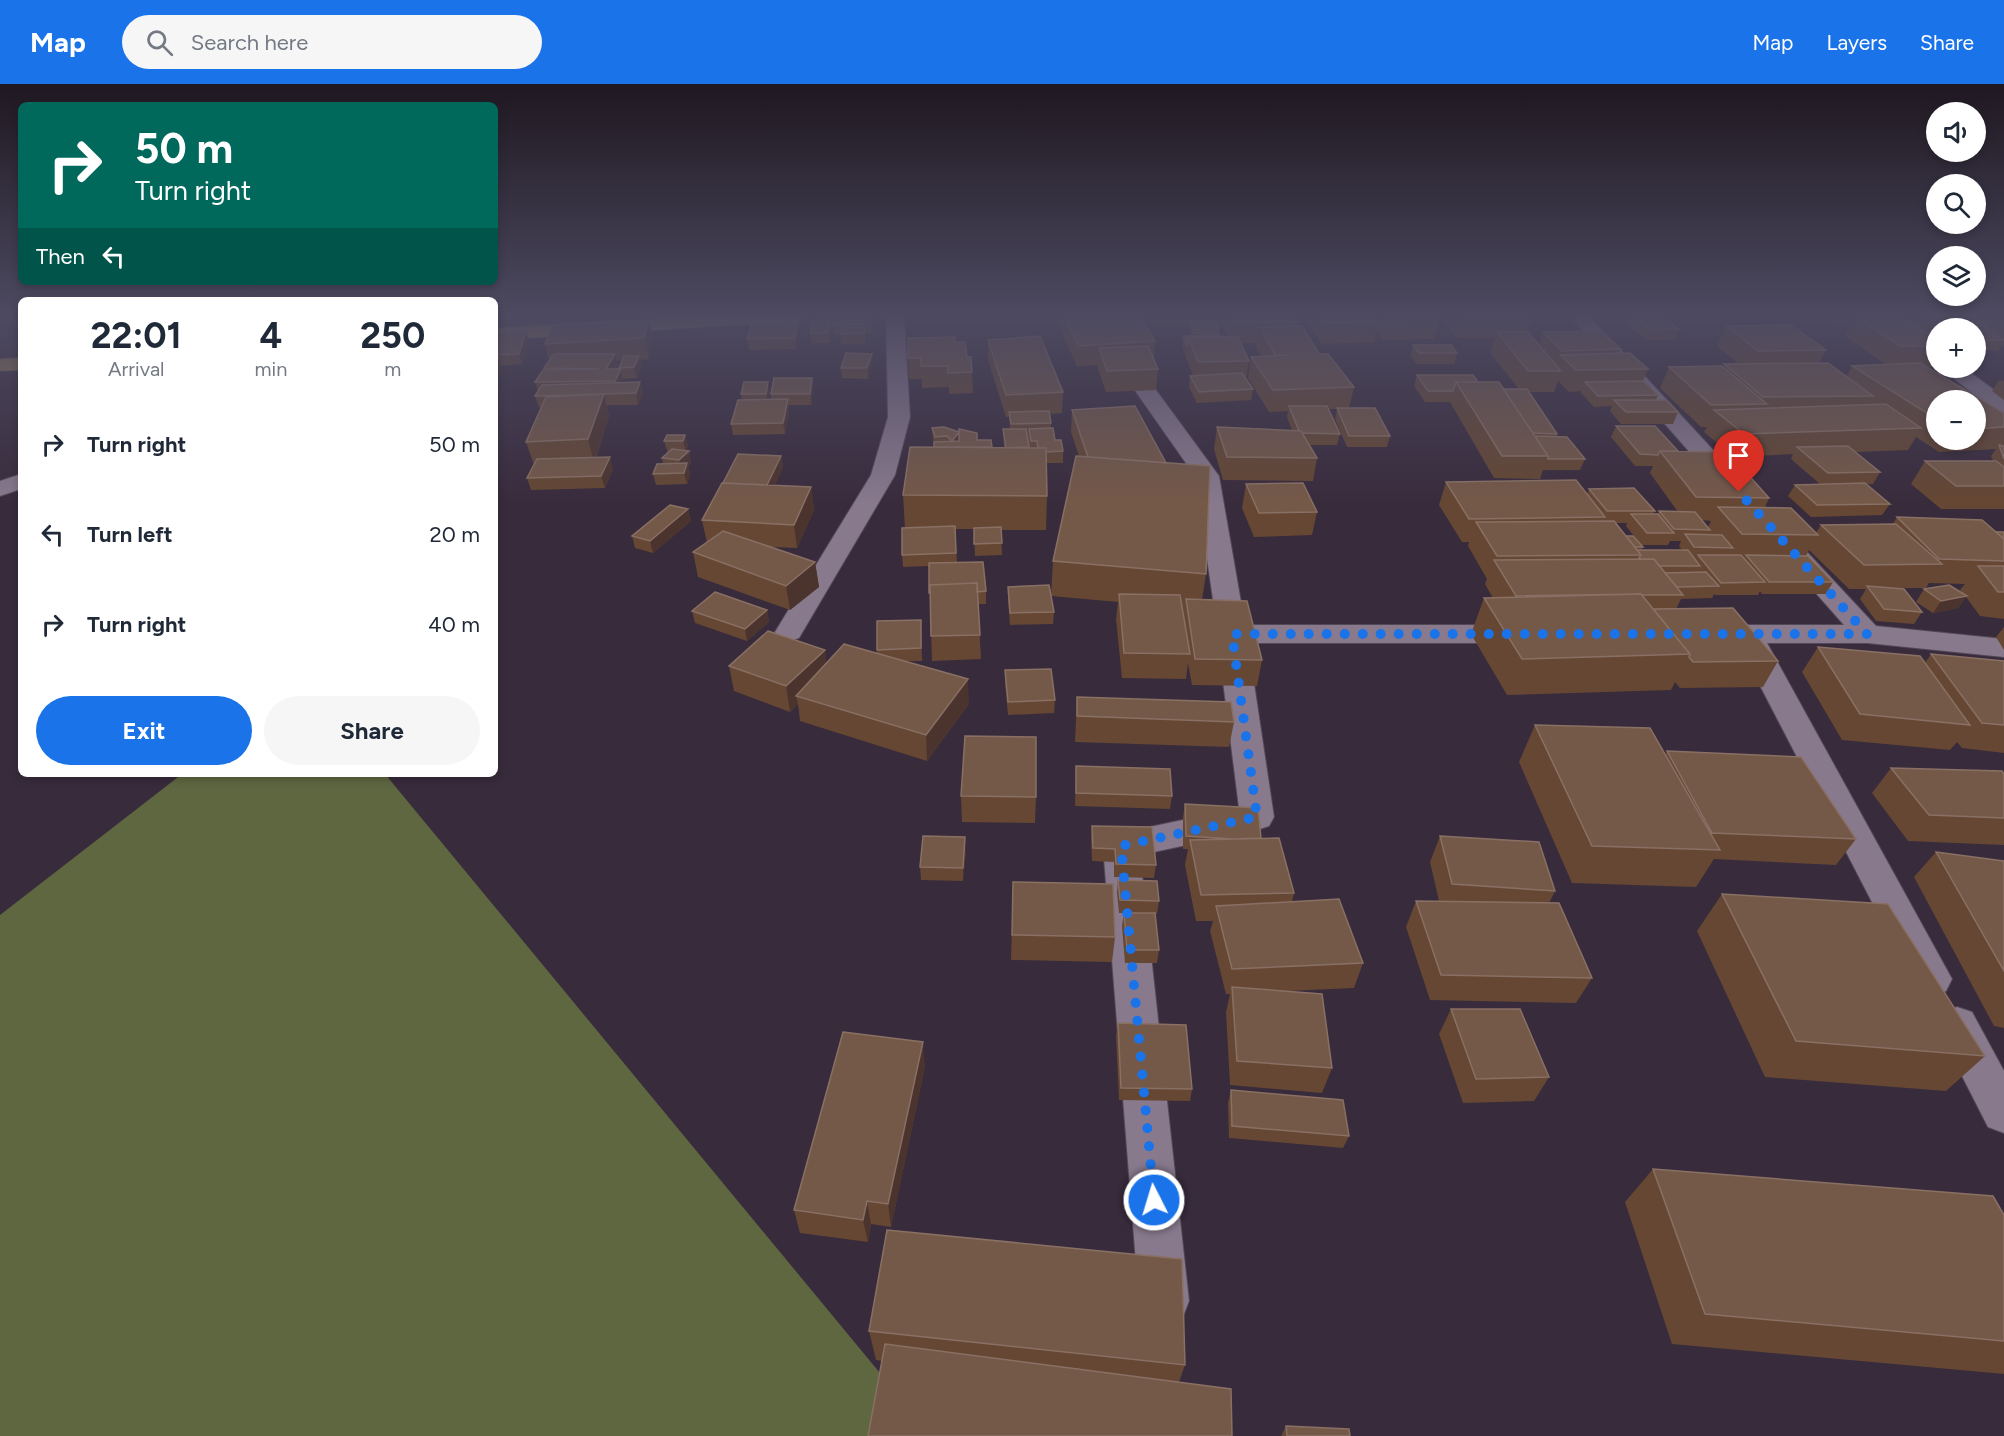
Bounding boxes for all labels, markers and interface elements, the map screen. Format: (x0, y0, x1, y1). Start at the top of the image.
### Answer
search box (122, 15, 542, 69)
text: Map (30, 25, 86, 59)
icon: search (143, 26, 176, 59)
text: Search here (191, 29, 308, 56)
text: Map (1753, 30, 1793, 55)
text: Layers (1826, 30, 1887, 55)
text: Share (1920, 30, 1974, 55)
map controls (1926, 102, 1986, 450)
button: sound (1926, 102, 1986, 162)
text: 50 m (135, 123, 233, 174)
icon: right (36, 126, 114, 204)
text: Turn right (135, 174, 251, 207)
button: search (1926, 174, 1986, 234)
icon: left (97, 240, 130, 273)
text: Then (36, 243, 85, 270)
button: layers (1926, 246, 1986, 306)
text: 22:01 (91, 314, 182, 357)
text: 4 (260, 314, 282, 357)
text: 250 (360, 314, 425, 357)
button: + (1926, 318, 1986, 378)
text: Arrival (108, 357, 165, 381)
text: min (255, 357, 287, 381)
text: m (384, 357, 401, 381)
button: − (1926, 390, 1986, 450)
icon: right (36, 428, 69, 461)
pin (1713, 430, 1764, 492)
text: Turn right (87, 431, 186, 458)
text: 50 m (429, 431, 480, 458)
icon: arrive (1722, 439, 1755, 472)
icon: left (36, 518, 69, 551)
text: Turn left (87, 521, 173, 548)
text: 20 m (429, 521, 480, 548)
icon: right (36, 608, 69, 641)
text: Turn right (87, 611, 186, 638)
text: 40 m (428, 611, 480, 638)
button: Exit (36, 696, 252, 765)
button: Share (264, 696, 480, 765)
position arrow (1122, 1168, 1186, 1232)

